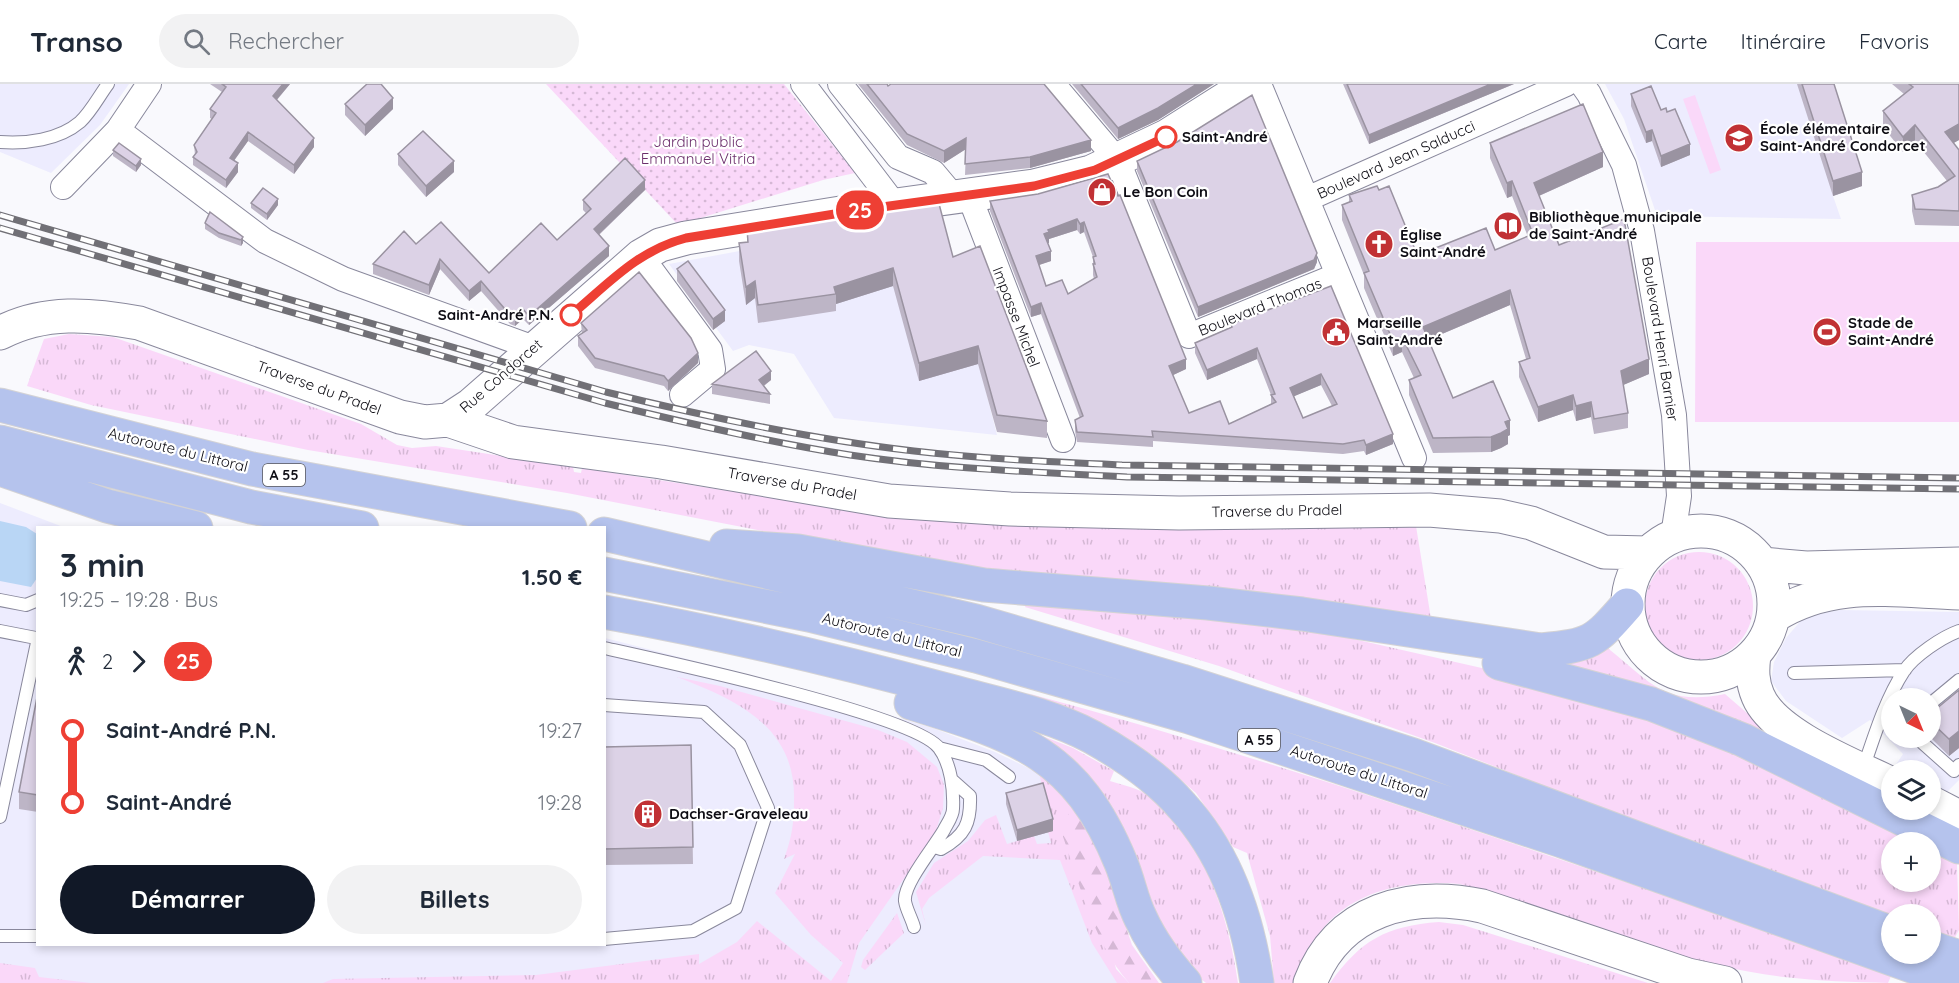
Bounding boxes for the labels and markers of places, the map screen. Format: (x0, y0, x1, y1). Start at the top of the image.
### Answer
place label: École élémentaire Saint-André Condorcet (1760, 119, 1926, 155)
school or university icon: École élémentaire Saint-André Condorcet (1723, 122, 1755, 154)
marker: Saint-André (1155, 126, 1177, 148)
place label: Saint-André (1182, 127, 1268, 146)
shop icon: Le Bon Coin (1086, 176, 1118, 208)
place label: Le Bon Coin (1123, 182, 1208, 201)
place label: Bibliothèque municipale de Saint-André (1529, 207, 1702, 243)
library icon: Bibliothèque municipale de Saint-André (1492, 210, 1524, 242)
place label: Église Saint-André (1400, 225, 1486, 261)
church icon: Église Saint-André (1363, 228, 1395, 260)
marker: Saint-André P.N. (560, 304, 582, 326)
place label: Saint-André P.N. (438, 305, 554, 324)
place label: Marseille Saint-André (1357, 313, 1443, 349)
place label: Stade de Saint-André (1848, 313, 1934, 349)
public building icon: Marseille Saint-André (1320, 316, 1352, 348)
sports icon: Stade de Saint-André (1811, 316, 1843, 348)
building icon: Dachser-Graveleau (632, 798, 664, 830)
place label: Dachser-Graveleau (669, 804, 808, 823)

